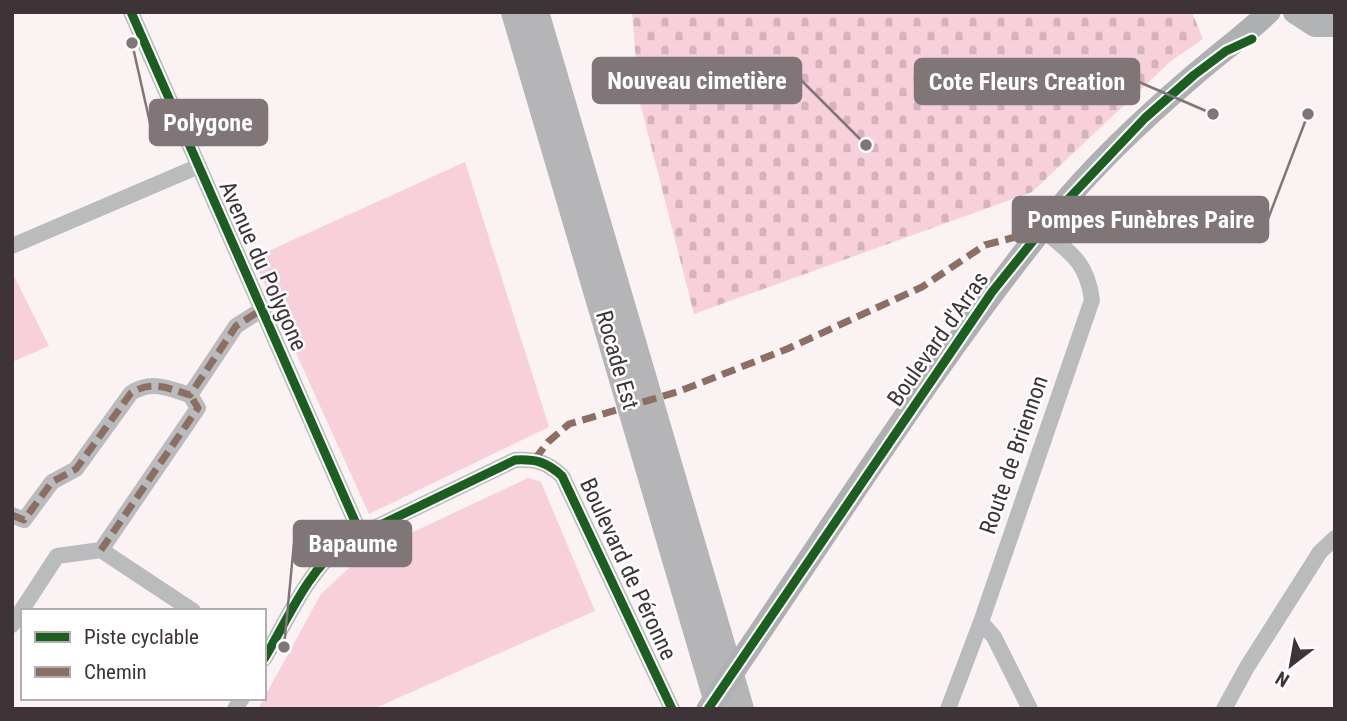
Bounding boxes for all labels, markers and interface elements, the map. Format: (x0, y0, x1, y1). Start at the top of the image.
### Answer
callout: Nouveau cimetière (593, 58, 801, 103)
callout: Cote Fleurs Creation (915, 59, 1139, 104)
text: Nouveau cimetière (607, 67, 787, 95)
text: Cote Fleurs Creation (929, 68, 1125, 96)
callout: Polygone (150, 100, 267, 145)
text: Polygone (163, 109, 253, 137)
street label: Avenue du Polygone (213, 177, 313, 355)
callout: Pompes Funèbres Paire (1013, 197, 1268, 242)
text: Pompes Funèbres Paire (1028, 206, 1254, 234)
street label: Boulevard d'Arras (882, 267, 994, 411)
street label: Rocade Est (590, 307, 644, 413)
street label: Route de Briennon (974, 372, 1054, 538)
street label: Boulevard de Péronne (574, 474, 682, 664)
callout: Bapaume (294, 521, 411, 566)
text: Bapaume (308, 530, 398, 558)
legend (21, 609, 266, 700)
text: Piste cyclable (84, 625, 199, 649)
north arrow (1256, 630, 1326, 700)
text: Chemin (84, 660, 147, 684)
text: N (1272, 666, 1293, 692)

